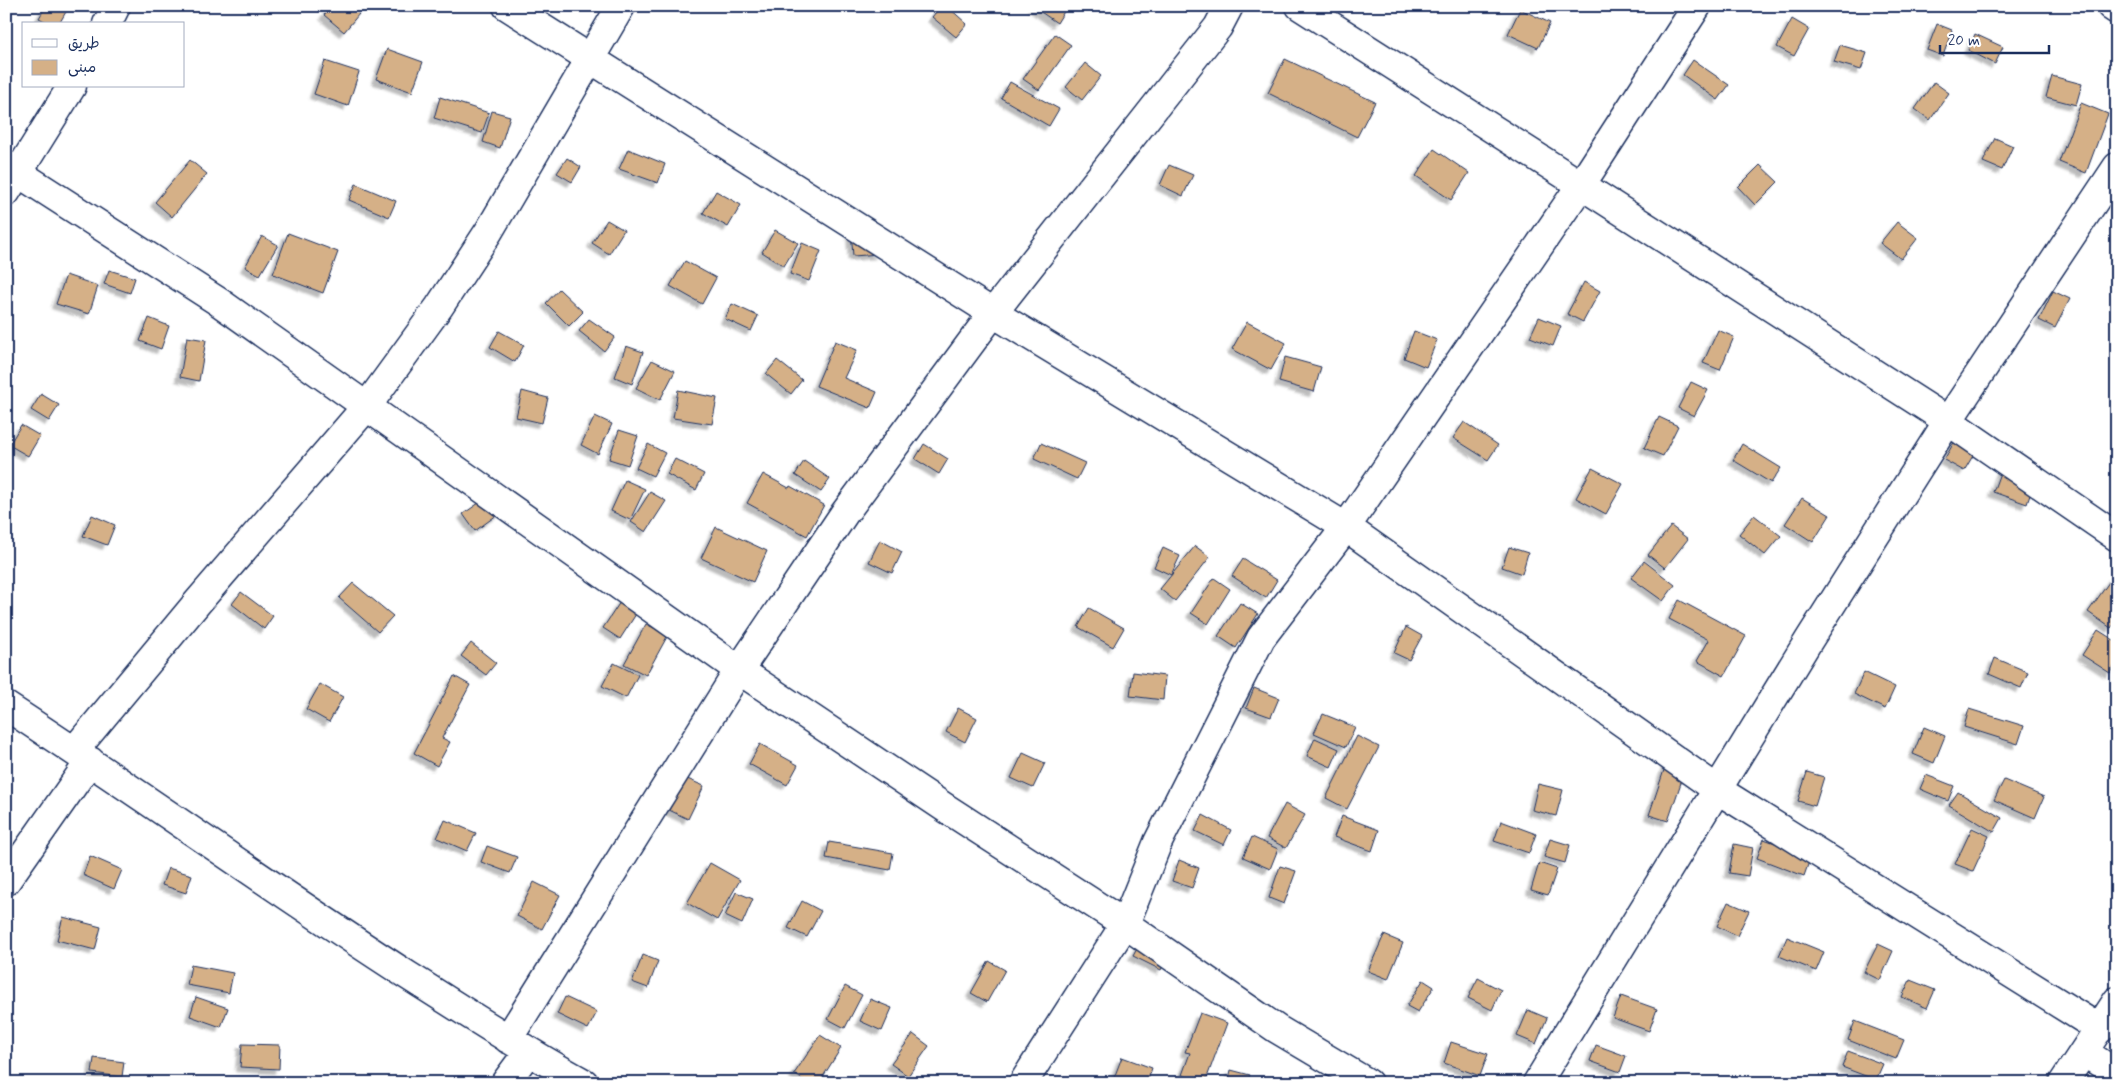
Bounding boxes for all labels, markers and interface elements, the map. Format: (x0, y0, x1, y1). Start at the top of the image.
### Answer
legend (22, 22, 185, 88)
scale bar (1940, 22, 2049, 54)
text: 20 m (1948, 31, 1980, 51)
text: طريق (68, 34, 100, 54)
text: مبنى (68, 58, 96, 78)

